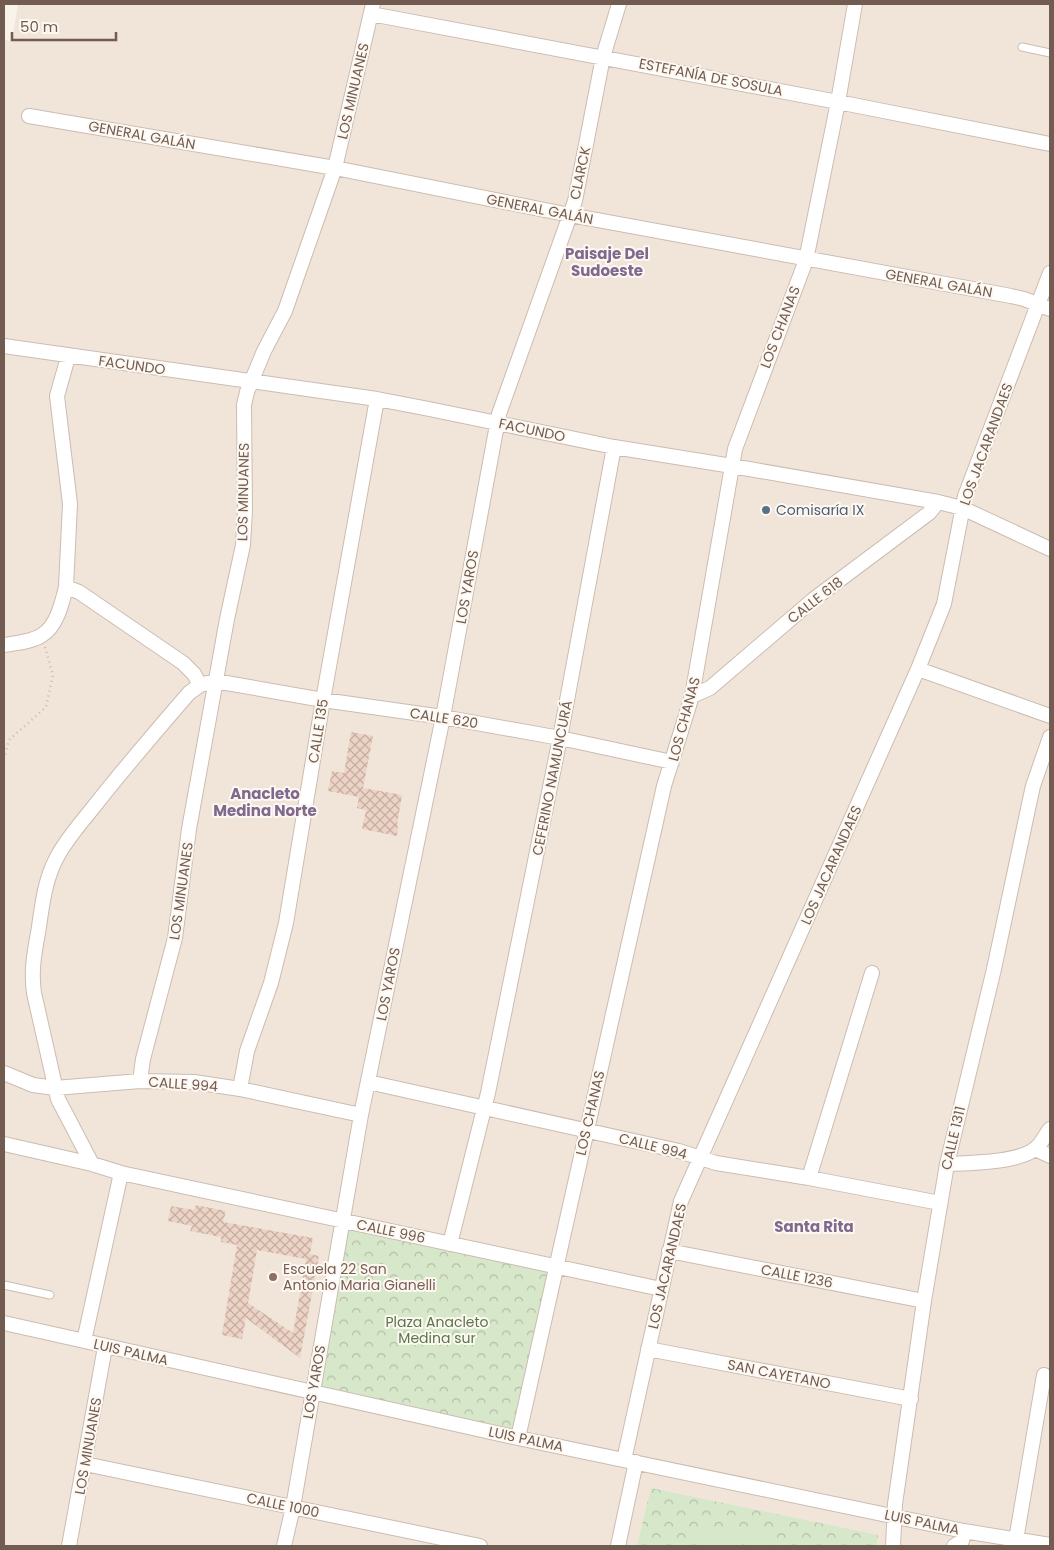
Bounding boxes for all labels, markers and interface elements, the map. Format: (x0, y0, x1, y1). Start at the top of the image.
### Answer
scale bar (12, 10, 116, 42)
text: 50 m (20, 16, 58, 37)
street label: LOS MINUANES (332, 41, 374, 141)
street label: ESTEFANÍA DE SOSULA (637, 53, 785, 101)
street label: GENERAL GALÁN (87, 116, 197, 154)
street label: CLARCK (565, 144, 596, 201)
street label: GENERAL GALÁN (485, 189, 595, 229)
district label: Paisaje Del Sudoeste (565, 243, 649, 281)
street label: GENERAL GALÁN (884, 264, 994, 302)
street label: LOS CHANAS (755, 283, 805, 371)
street label: FACUNDO (97, 350, 167, 380)
street label: LOS JACARANDAES (955, 380, 1017, 508)
street label: FACUNDO (497, 413, 567, 447)
street label: LOS MINUANES (232, 443, 254, 541)
place label: Comisaría IX (776, 500, 865, 520)
marker: Comisaría IX (760, 504, 772, 516)
street label: LOS YAROS (451, 549, 483, 625)
street label: CALLE 618 (783, 572, 847, 628)
street label: LOS CHANAS (663, 675, 705, 763)
street label: CALLE 135 (303, 697, 333, 765)
street label: CEFERINO NAMUNCURÁ (527, 699, 577, 857)
street label: CALLE 620 (408, 703, 480, 733)
district label: Anacleto Medina Norte (213, 783, 317, 821)
street label: LOS JACARANDAES (796, 802, 866, 928)
street label: LOS MINUANES (164, 841, 198, 941)
street label: LOS YAROS (371, 946, 405, 1022)
street label: LOS CHANAS (571, 1069, 609, 1157)
street label: CALLE 994 (148, 1072, 219, 1096)
street label: CALLE 1311 (936, 1104, 970, 1172)
street label: CALLE 994 (617, 1128, 689, 1164)
street label: LOS JACARANDAES (643, 1201, 691, 1331)
street label: CALLE 996 (355, 1214, 427, 1248)
district label: Santa Rita (774, 1216, 854, 1237)
place label: Escuela 22 San Antonio Maria Gianelli (283, 1259, 436, 1295)
street label: CALLE 1236 (759, 1259, 835, 1293)
marker: Escuela 22 San Antonio Maria Gianelli (267, 1271, 279, 1283)
park label: Plaza Anacleto Medina sur (385, 1312, 489, 1348)
street label: LUIS PALMA (92, 1334, 170, 1370)
street label: LOS YAROS (298, 1344, 330, 1420)
street label: SAN CAYETANO (726, 1354, 832, 1394)
street label: LOS MINUANES (70, 1396, 106, 1496)
street label: LUIS PALMA (487, 1421, 565, 1457)
street label: CALLE 1000 (245, 1488, 321, 1522)
street label: LUIS PALMA (883, 1504, 961, 1540)

